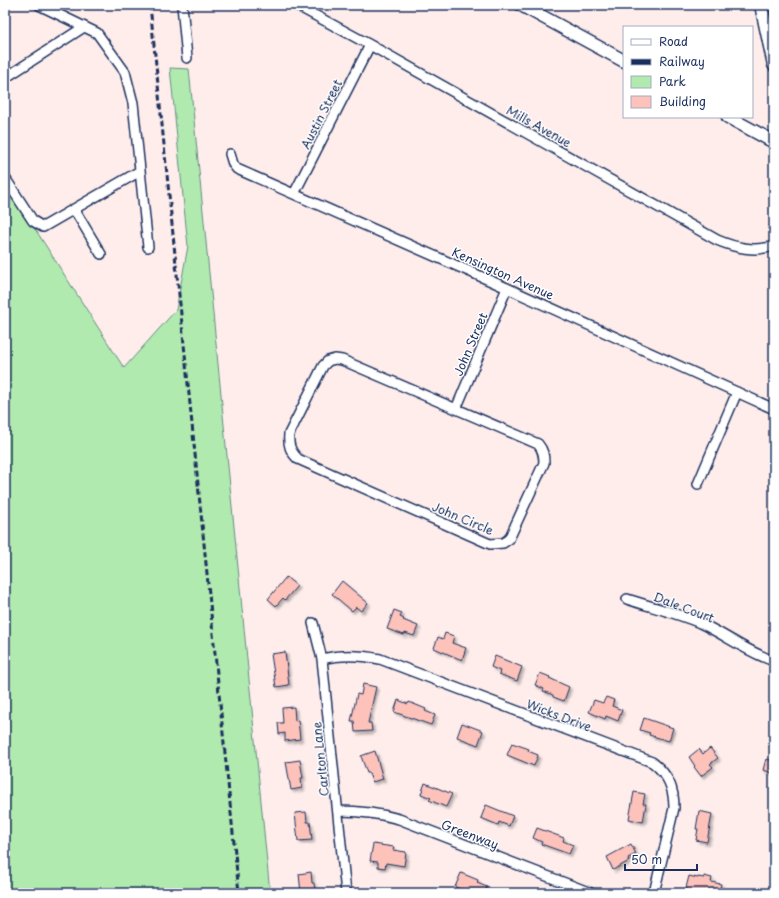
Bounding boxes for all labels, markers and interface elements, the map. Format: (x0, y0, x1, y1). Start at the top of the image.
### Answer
legend (623, 26, 753, 118)
text: Road (659, 32, 688, 50)
text: Railway (659, 52, 705, 70)
text: Park (659, 72, 686, 90)
street label: Austin Street (296, 76, 346, 152)
text: Building (659, 92, 706, 110)
street label: Mills Avenue (503, 101, 575, 151)
street label: Kensington Avenue (449, 242, 557, 304)
street label: John Street (449, 309, 492, 379)
street label: John Circle (429, 497, 497, 539)
street label: Dale Court (651, 587, 717, 627)
street label: Wicks Drive (524, 694, 594, 736)
street label: Carlton Lane (307, 721, 333, 797)
street label: Greenway (439, 815, 501, 853)
scale bar (625, 846, 697, 872)
text: 50 m (631, 850, 662, 868)

